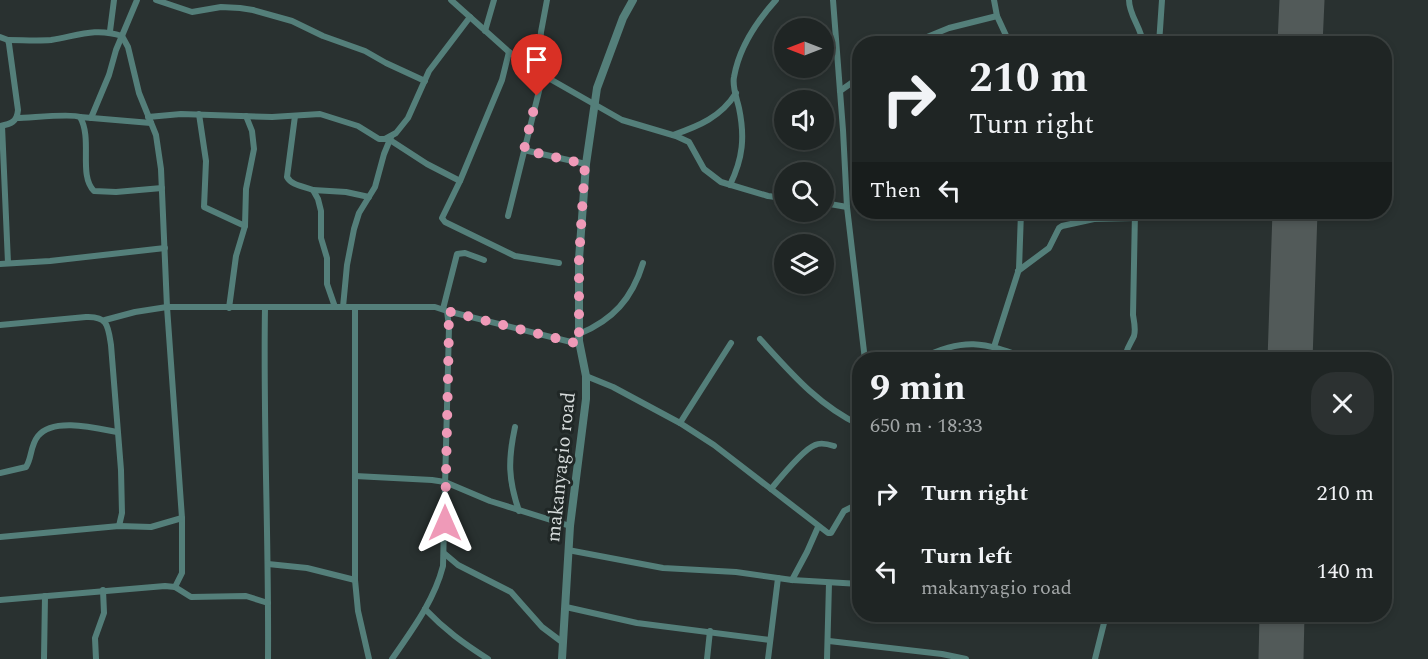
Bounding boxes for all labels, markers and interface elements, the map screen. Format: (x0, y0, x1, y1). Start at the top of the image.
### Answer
north arrow (774, 18, 834, 78)
map controls (774, 18, 834, 294)
pin (511, 34, 562, 96)
icon: arrive (520, 43, 553, 76)
text: 210 m (969, 47, 1088, 110)
icon: right (870, 60, 948, 138)
button: sound (774, 90, 834, 150)
text: Turn right (969, 104, 1094, 146)
button: search (774, 162, 834, 222)
text: Then (870, 174, 921, 207)
icon: left (933, 174, 966, 207)
button: layers (774, 234, 834, 294)
text: 9 min (870, 361, 966, 416)
button: close (1311, 372, 1374, 435)
street label: makanyagio road (538, 390, 584, 544)
text: 650 m · 18:33 (870, 411, 982, 441)
icon: right (870, 477, 903, 510)
text: Turn right (921, 477, 1028, 510)
text: 210 m (1317, 477, 1374, 510)
position arrow (413, 491, 477, 555)
text: Turn left (921, 540, 1013, 573)
icon: left (870, 555, 903, 588)
text: 140 m (1317, 555, 1374, 588)
text: makanyagio road (921, 573, 1072, 603)

